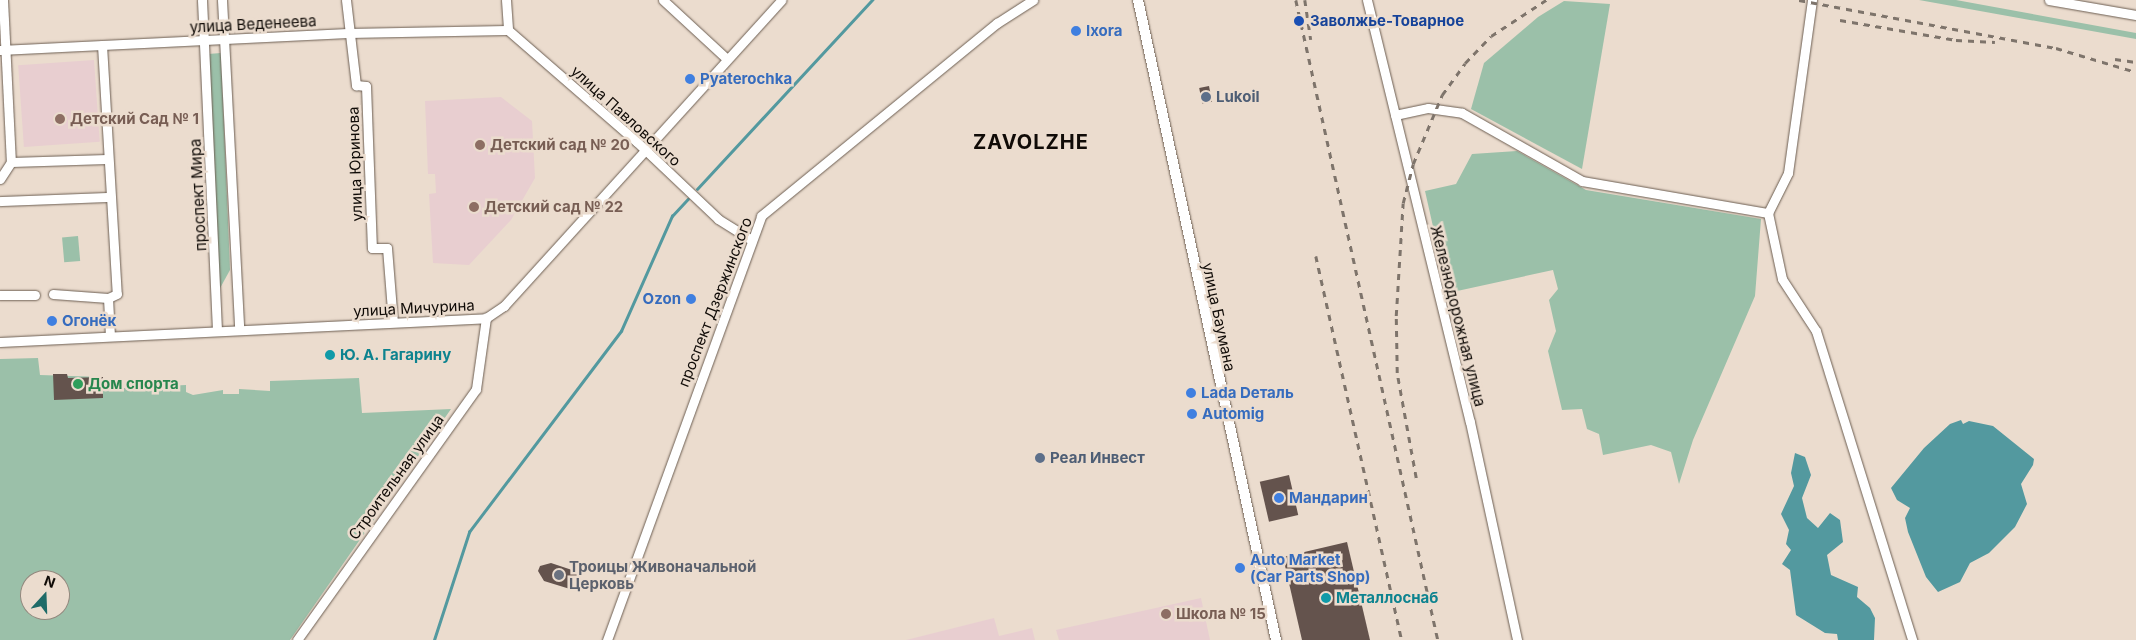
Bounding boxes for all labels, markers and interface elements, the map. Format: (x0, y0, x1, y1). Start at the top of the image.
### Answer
street label: улица Веденеева (189, 12, 317, 36)
place label: Заволжье-Товарное (1310, 12, 1464, 30)
marker: Заволжье-Товарное (1292, 14, 1306, 28)
place label: Ixora (1086, 22, 1122, 40)
marker: Ixora (1070, 25, 1082, 37)
street label: улица Павловского (567, 62, 685, 170)
place label: Pyaterochka (700, 70, 792, 88)
marker: Pyaterochka (684, 73, 696, 85)
place label: Lukoil (1216, 88, 1260, 106)
marker: Lukoil (1200, 91, 1212, 103)
street label: улица Юринова (344, 106, 366, 222)
place label: Детский Сад № 1 (70, 110, 199, 128)
marker: Детский Сад № 1 (54, 113, 66, 125)
district label: ZAVOLZHE (972, 130, 1090, 154)
place label: Детский сад № 20 (490, 136, 630, 154)
street label: проспект Мира (186, 138, 210, 252)
marker: Детский сад № 20 (474, 139, 486, 151)
place label: Детский сад № 22 (484, 198, 623, 216)
marker: Детский сад № 22 (468, 201, 480, 213)
street label: проспект Дзержинского (674, 215, 756, 389)
street label: Железнодорожная улица (1427, 223, 1489, 409)
street label: улица Баумана (1199, 261, 1239, 373)
place label: Ozon (643, 290, 681, 308)
marker: Ozon (685, 293, 697, 305)
street label: улица Мичурина (353, 296, 475, 320)
place label: Огонёк (62, 312, 116, 330)
marker: Огонёк (46, 315, 58, 327)
place label: Ю. А. Гагарину (340, 346, 452, 364)
marker: Ю. А. Гагарину (324, 349, 336, 361)
place label: Дом спорта (88, 375, 179, 393)
marker: Дом спорта (72, 378, 84, 390)
place label: Lada Dеталь (1201, 384, 1294, 402)
marker: Lada Dеталь (1185, 387, 1197, 399)
place label: Automig (1202, 405, 1264, 423)
marker: Automig (1186, 408, 1198, 420)
street label: Строительная улица (345, 411, 447, 543)
place label: Реал Инвест (1050, 449, 1145, 467)
marker: Реал Инвест (1034, 452, 1046, 464)
place label: Мандарин (1289, 489, 1368, 507)
marker: Мандарин (1273, 492, 1285, 504)
place label: Auto Market (Car Parts Shop) (1250, 550, 1370, 585)
place label: Троицы Живоначальной Церковь (569, 557, 756, 592)
marker: Auto Market (Car Parts Shop) (1234, 562, 1246, 574)
marker: Троицы Живоначальной Церковь (553, 569, 565, 581)
north arrow (20, 570, 70, 620)
text: N (42, 572, 58, 591)
place label: Металлоснаб (1336, 589, 1438, 607)
marker: Металлоснаб (1320, 592, 1332, 604)
place label: Школа № 15 (1176, 605, 1266, 623)
marker: Школа № 15 (1160, 608, 1172, 620)

